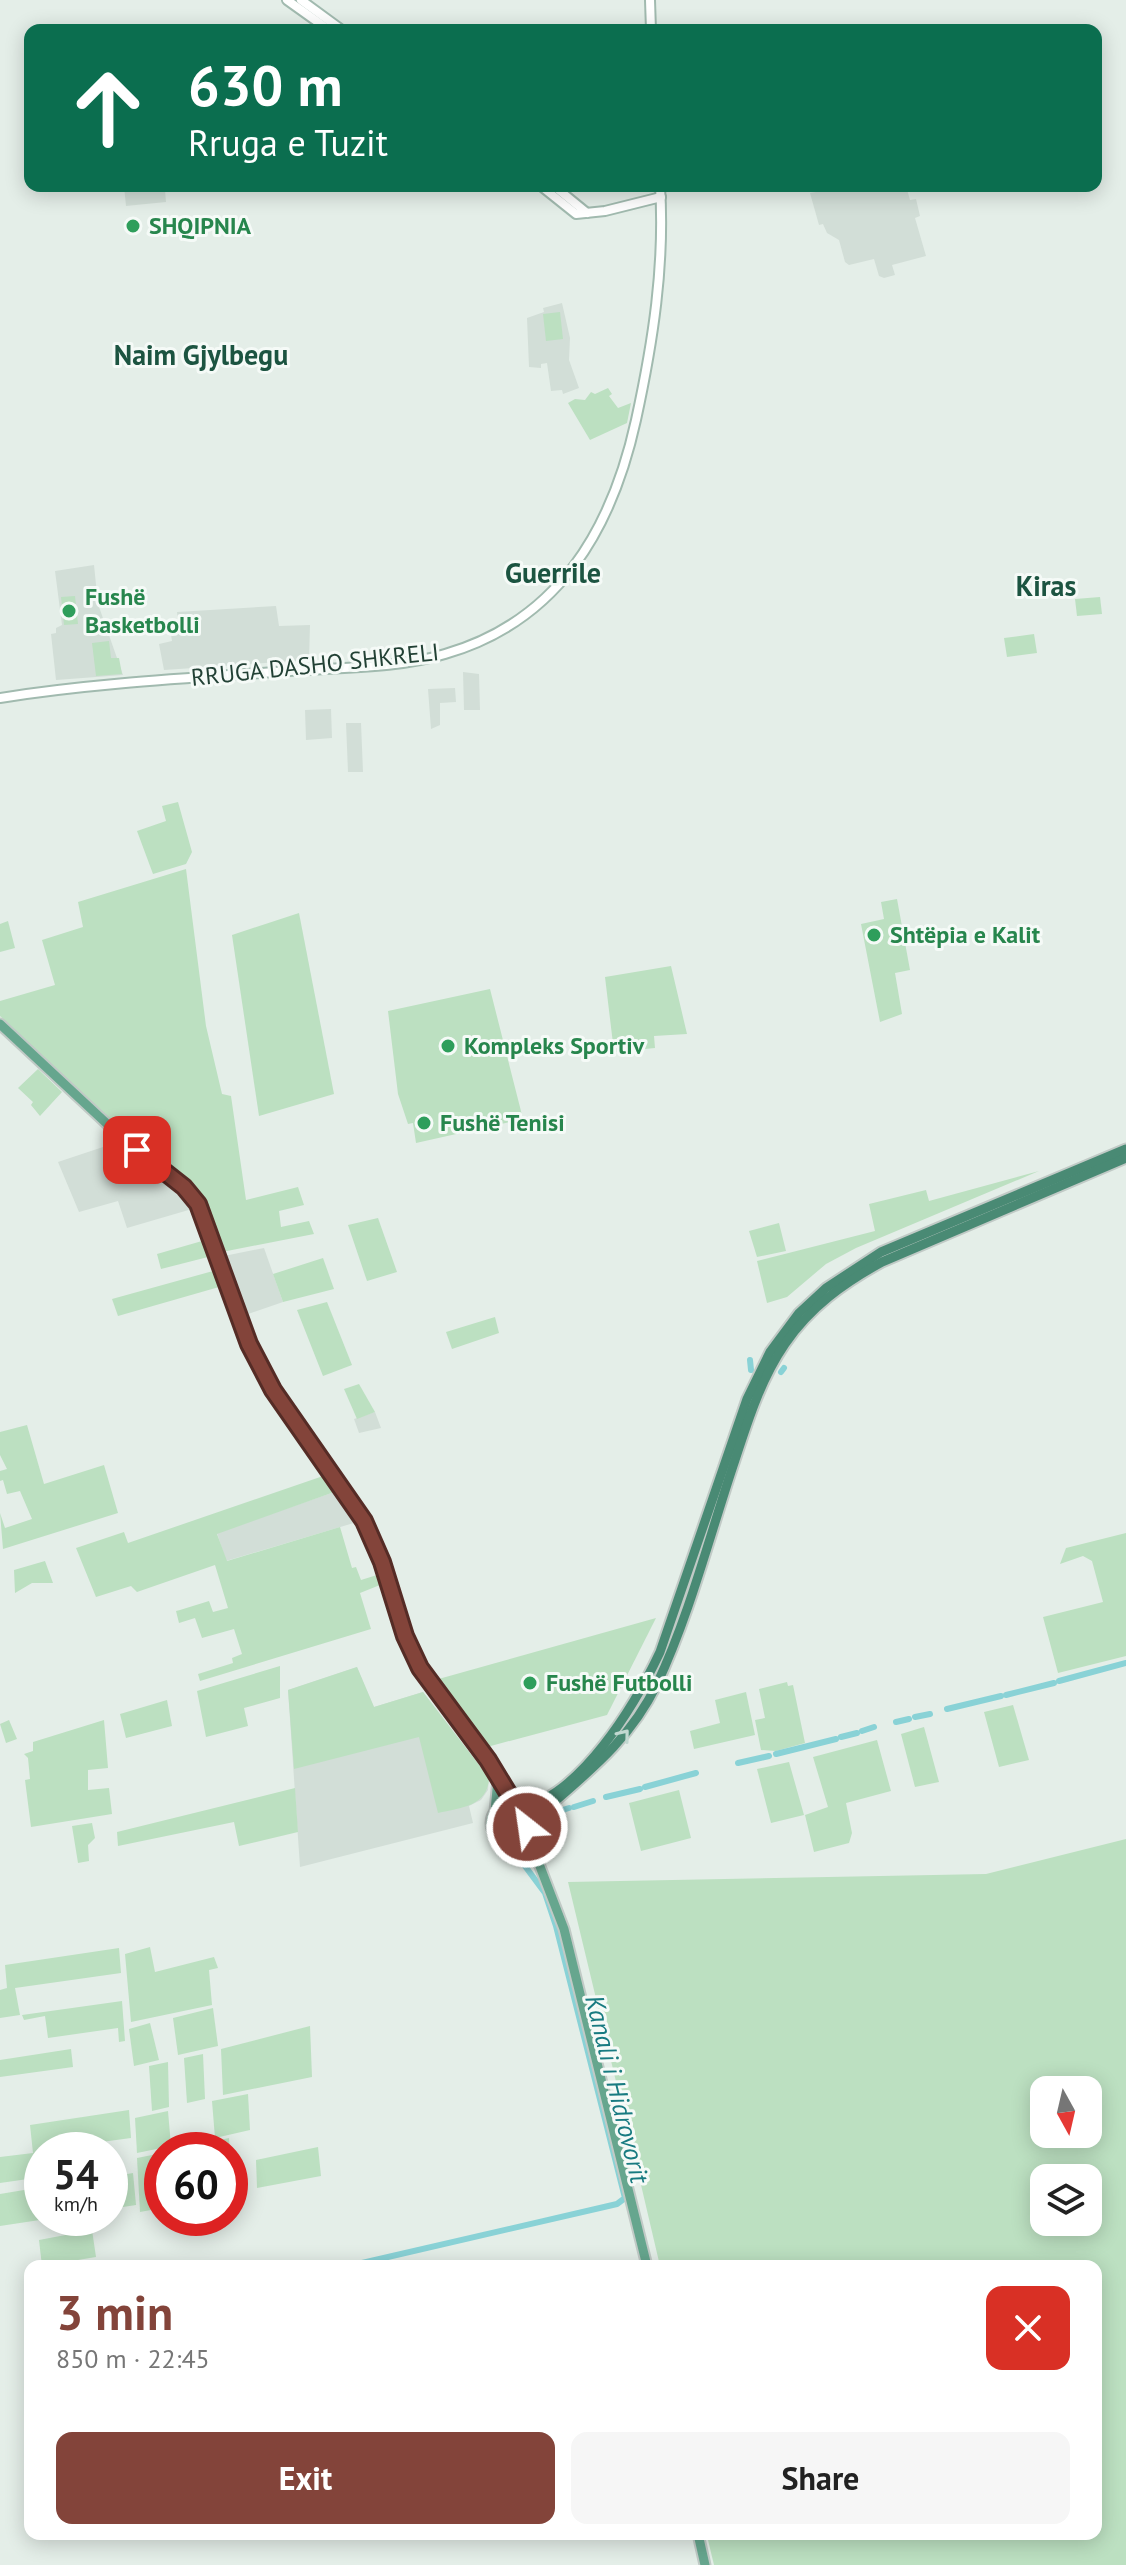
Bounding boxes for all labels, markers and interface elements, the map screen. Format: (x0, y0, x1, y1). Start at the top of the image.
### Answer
text: 630 m (188, 49, 343, 121)
icon: ahead (56, 56, 160, 160)
text: Rruga e Tuzit (188, 119, 388, 166)
place label: SHQIPNIA (149, 210, 252, 241)
marker: SHQIPNIA (124, 217, 142, 235)
district label: Naim Gjylbegu (114, 336, 288, 373)
district label: Guerrile (505, 554, 601, 591)
district label: Kiras (1016, 567, 1076, 604)
place label: Fushë Basketbolli (85, 581, 200, 640)
marker: Fushë Basketbolli (60, 602, 78, 620)
street label: RRUGA DASHO SHKRELI (189, 636, 441, 693)
place label: Shtëpia e Kalit (890, 919, 1041, 950)
marker: Shtëpia e Kalit (865, 926, 883, 944)
place label: Kompleks Sportiv (464, 1030, 645, 1061)
marker: Kompleks Sportiv (439, 1037, 457, 1055)
place label: Fushë Tenisi (440, 1107, 565, 1138)
marker: Fushë Tenisi (415, 1114, 433, 1132)
pin (103, 1116, 171, 1184)
icon: arrive (115, 1128, 159, 1172)
place label: Fushë Futbolli (546, 1667, 692, 1698)
marker: Fushë Futbolli (521, 1674, 539, 1692)
one-way arrow (615, 1729, 629, 1744)
position arrow (485, 1785, 569, 1869)
water label: Kanali i Hidrovorit (578, 1991, 657, 2188)
north arrow (1030, 2076, 1102, 2148)
map controls (1030, 2076, 1102, 2236)
speed limit sign: 60 (144, 2132, 248, 2236)
text: 54 (53, 2148, 99, 2200)
button: layers (1030, 2164, 1102, 2236)
text: km/h (54, 2191, 98, 2217)
text: 3 min (56, 2281, 173, 2343)
button: close (986, 2286, 1070, 2370)
text: 850 m · 22:45 (56, 2342, 210, 2375)
button: Exit (56, 2432, 555, 2524)
button: Share (571, 2432, 1070, 2524)

